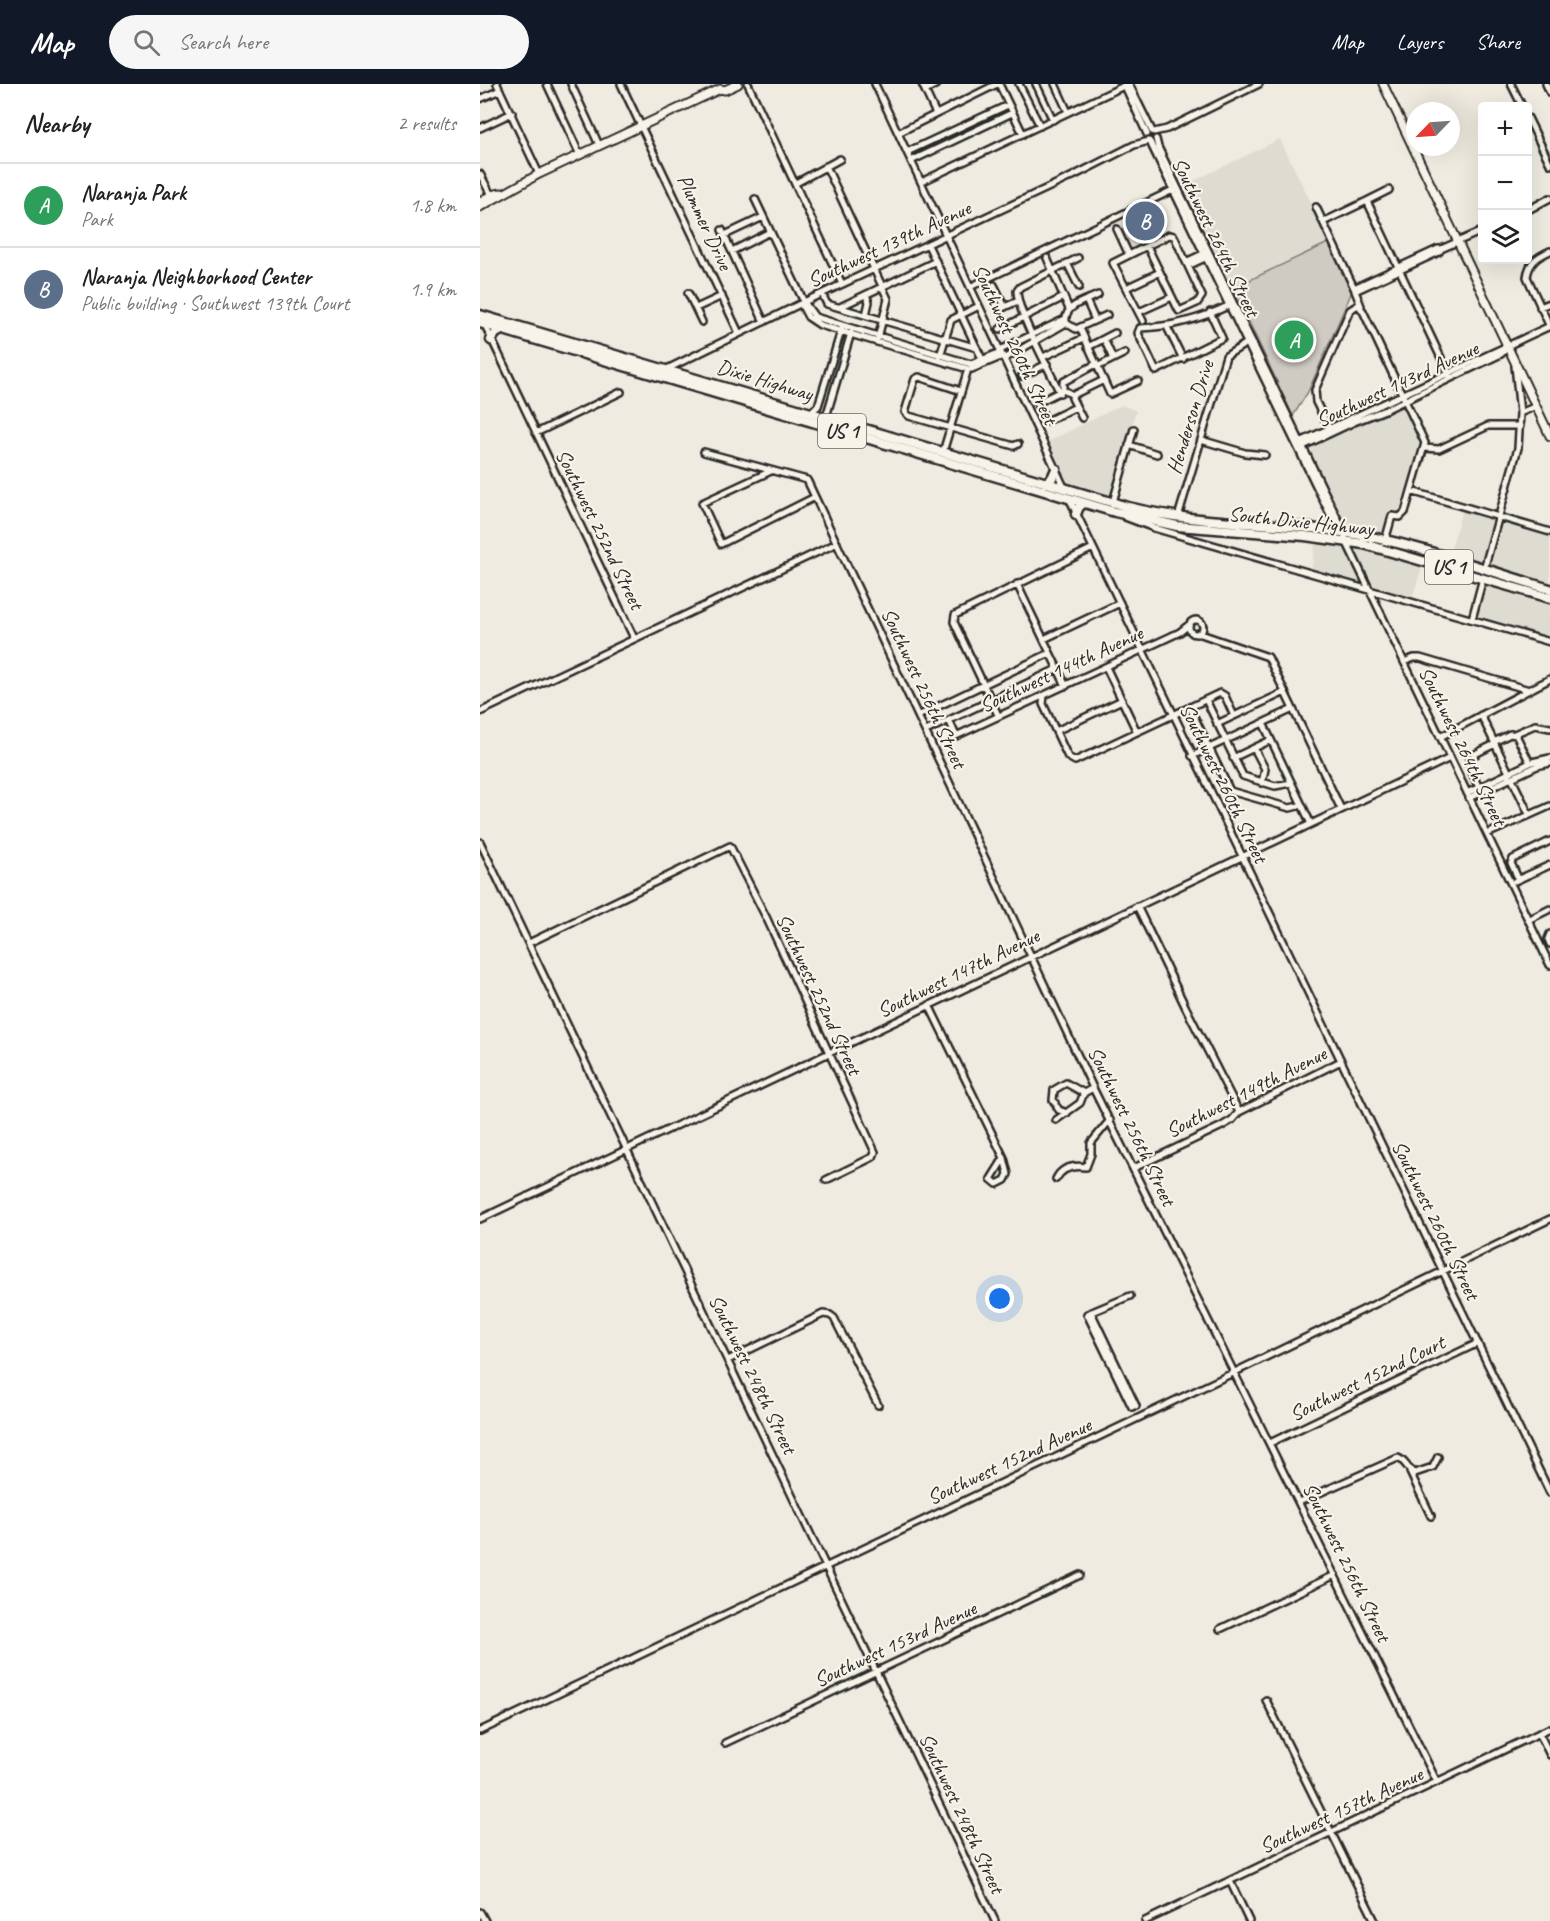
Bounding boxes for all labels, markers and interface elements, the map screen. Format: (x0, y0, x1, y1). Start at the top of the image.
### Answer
search box (109, 15, 529, 69)
text: Map (30, 25, 73, 60)
icon: search (130, 26, 163, 59)
text: Search here (178, 28, 268, 56)
text: Map (1331, 29, 1364, 55)
text: Layers (1397, 29, 1443, 55)
text: Share (1476, 29, 1520, 55)
north arrow (1406, 102, 1460, 156)
map controls (1478, 102, 1532, 264)
button: + (1478, 102, 1532, 156)
text: Nearby (24, 107, 89, 140)
text: 2 results (397, 111, 456, 136)
street label: Southwest 264th Street (1166, 153, 1267, 323)
button: − (1478, 156, 1532, 210)
street label: Plummer Drive (672, 170, 739, 276)
text: Naranja Park (81, 179, 186, 207)
text: A (38, 193, 49, 218)
text: 1.8 km (410, 193, 456, 218)
street label: Southwest 139th Avenue (803, 194, 976, 293)
pin: B (1126, 198, 1164, 244)
text: Park (81, 207, 113, 232)
button: layers (1478, 210, 1532, 264)
street label: Southwest 260th Street (966, 260, 1064, 430)
text: Naranja Neighborhood Center (81, 263, 311, 291)
text: B (38, 277, 49, 302)
text: 1.9 km (410, 277, 456, 302)
text: Public building · Southwest 139th Court (81, 291, 349, 316)
pin: A (1274, 318, 1314, 362)
street label: Southwest 143rd Avenue (1312, 335, 1483, 433)
street label: Dixie Highway (714, 353, 818, 407)
street label: Henderson Drive (1160, 356, 1220, 477)
road number: US 1 (818, 414, 866, 448)
street label: Southwest 252nd Street (550, 445, 651, 615)
street label: South Dixie Highway (1227, 500, 1376, 542)
road number: US 1 (1425, 550, 1473, 584)
street label: Southwest 256th Street (875, 604, 973, 774)
street label: Southwest 144th Avenue (975, 619, 1148, 718)
street label: Southwest 264th Street (1413, 662, 1514, 832)
street label: Southwest 260th Street (1174, 699, 1275, 869)
street label: Southwest 252nd Street (770, 909, 869, 1081)
street label: Southwest 147th Avenue (873, 922, 1044, 1023)
street label: Southwest 149th Avenue (1161, 1040, 1332, 1144)
street label: Southwest 256th Street (1082, 1042, 1183, 1212)
street label: Southwest 260th Street (1386, 1136, 1487, 1306)
your location (985, 1284, 1014, 1313)
street label: Southwest 248th Street (703, 1290, 804, 1460)
street label: Southwest 152nd Court (1285, 1328, 1451, 1427)
street label: Southwest 152nd Avenue (923, 1411, 1096, 1510)
street label: Southwest 256th Street (1297, 1478, 1398, 1648)
street label: Southwest 153rd Avenue (810, 1595, 981, 1693)
street label: Southwest 248th Street (913, 1729, 1011, 1899)
street label: Southwest 157th Avenue (1255, 1760, 1428, 1859)

